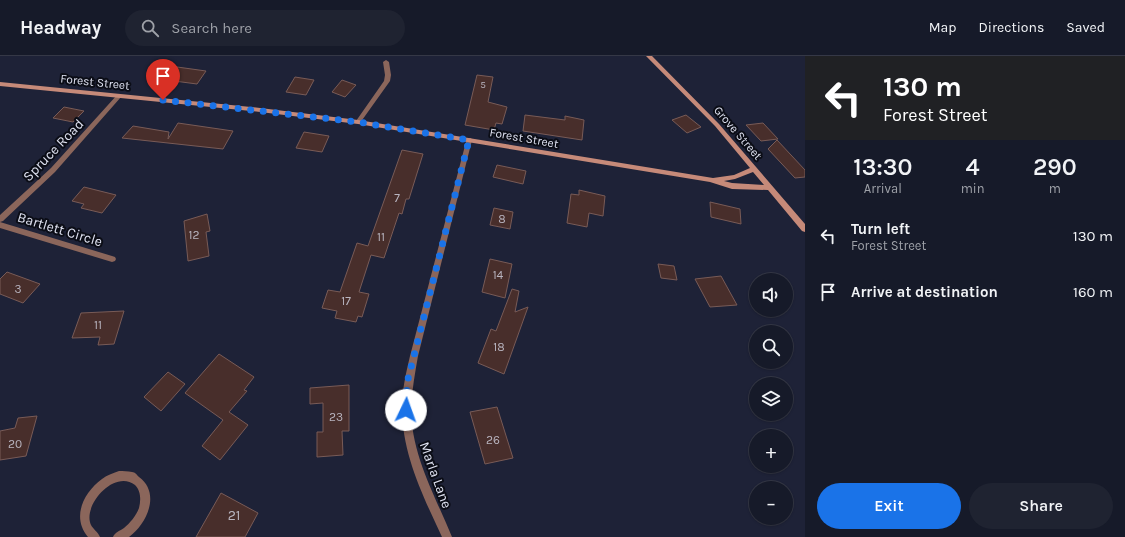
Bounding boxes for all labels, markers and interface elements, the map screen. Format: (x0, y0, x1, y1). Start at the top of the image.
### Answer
search box (125, 10, 405, 46)
text: Headway (20, 17, 101, 39)
icon: search (139, 17, 161, 39)
text: Search here (171, 19, 252, 37)
text: Map (929, 19, 957, 36)
text: Directions (979, 19, 1044, 36)
text: Saved (1066, 19, 1105, 36)
pin (146, 59, 180, 100)
icon: arrive (152, 65, 174, 87)
text: 130 m (883, 70, 962, 103)
street label: Forest Street (60, 71, 131, 93)
icon: left (817, 72, 869, 124)
house number: 5 (480, 79, 486, 91)
street label: Grove Street (711, 103, 765, 163)
text: Forest Street (883, 104, 987, 126)
street label: Spruce Road (19, 116, 87, 185)
street label: Forest Street (489, 125, 560, 151)
text: 13:30 (853, 153, 912, 181)
text: 4 (966, 153, 980, 181)
text: 290 (1033, 153, 1077, 181)
text: Arrival (864, 181, 902, 196)
text: min (961, 181, 985, 196)
text: m (1049, 181, 1061, 196)
house number: 7 (394, 191, 400, 205)
street label: Bartlett Circle (15, 209, 104, 250)
house number: 8 (498, 212, 506, 226)
text: Turn left (851, 220, 910, 238)
icon: left (817, 225, 839, 247)
text: 130 m (1073, 227, 1113, 245)
house number: 12 (189, 228, 200, 242)
house number: 11 (377, 230, 385, 244)
text: Forest Street (851, 238, 926, 253)
house number: 14 (493, 268, 504, 282)
map controls (749, 273, 793, 525)
button: sound (749, 273, 793, 317)
icon: arrive (817, 281, 839, 303)
house number: 3 (14, 282, 22, 296)
text: Arrive at destination (851, 283, 998, 301)
text: 160 m (1073, 283, 1113, 301)
house number: 17 (341, 294, 351, 308)
house number: 11 (94, 318, 102, 332)
button: search (749, 325, 793, 369)
house number: 18 (493, 340, 505, 354)
button: layers (749, 377, 793, 421)
position arrow (385, 389, 427, 431)
house number: 23 (329, 410, 343, 424)
button: + (749, 429, 793, 473)
house number: 26 (486, 433, 500, 447)
house number: 20 (8, 437, 22, 451)
street label: Marla Lane (416, 440, 455, 511)
button: − (749, 481, 793, 525)
button: Exit (817, 483, 961, 529)
button: Share (969, 483, 1113, 529)
house number: 21 (228, 507, 240, 524)

